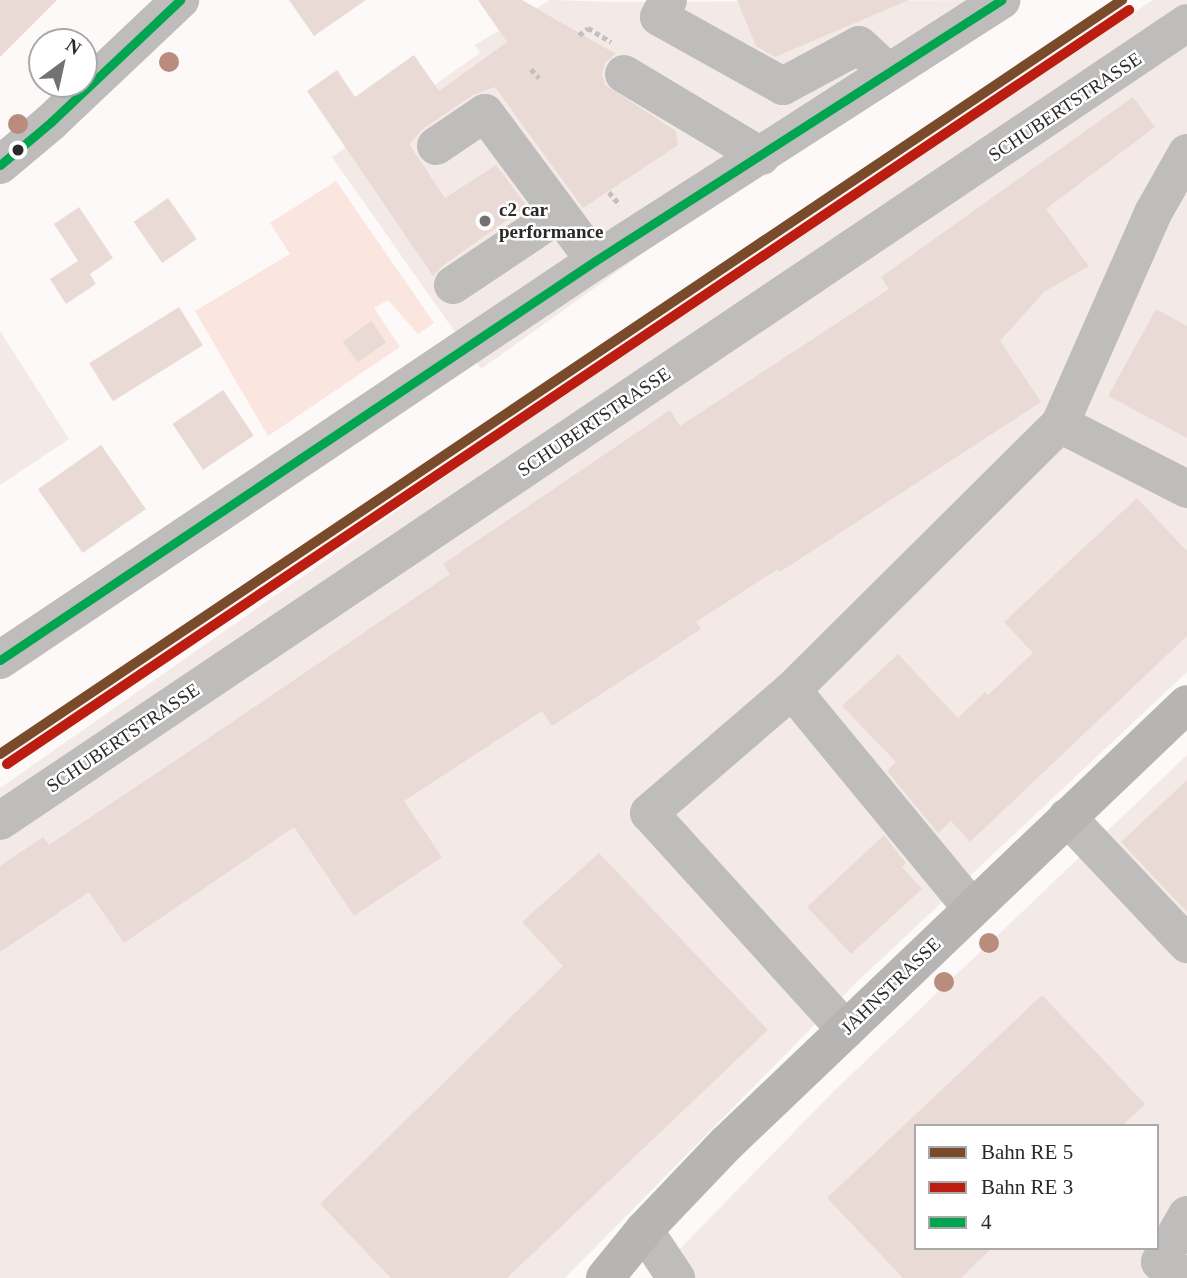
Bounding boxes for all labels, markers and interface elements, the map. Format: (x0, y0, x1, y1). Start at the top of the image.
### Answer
north arrow (28, 28, 98, 98)
text: N (62, 34, 85, 59)
street label: SCHUBERTSTRASSE (984, 47, 1146, 167)
unlabelled marker (11, 143, 25, 157)
place label: c2 car performance (499, 199, 603, 243)
marker: c2 car performance (477, 213, 493, 229)
street label: SCHUBERTSTRASSE (513, 362, 675, 482)
street label: SCHUBERTSTRASSE (42, 678, 204, 798)
street label: JAHNSTRASSE (836, 933, 946, 1039)
legend (914, 1124, 1159, 1250)
text: Bahn RE 5 (981, 1140, 1073, 1164)
text: Bahn RE 3 (981, 1175, 1073, 1199)
text: 4 (981, 1210, 992, 1234)

